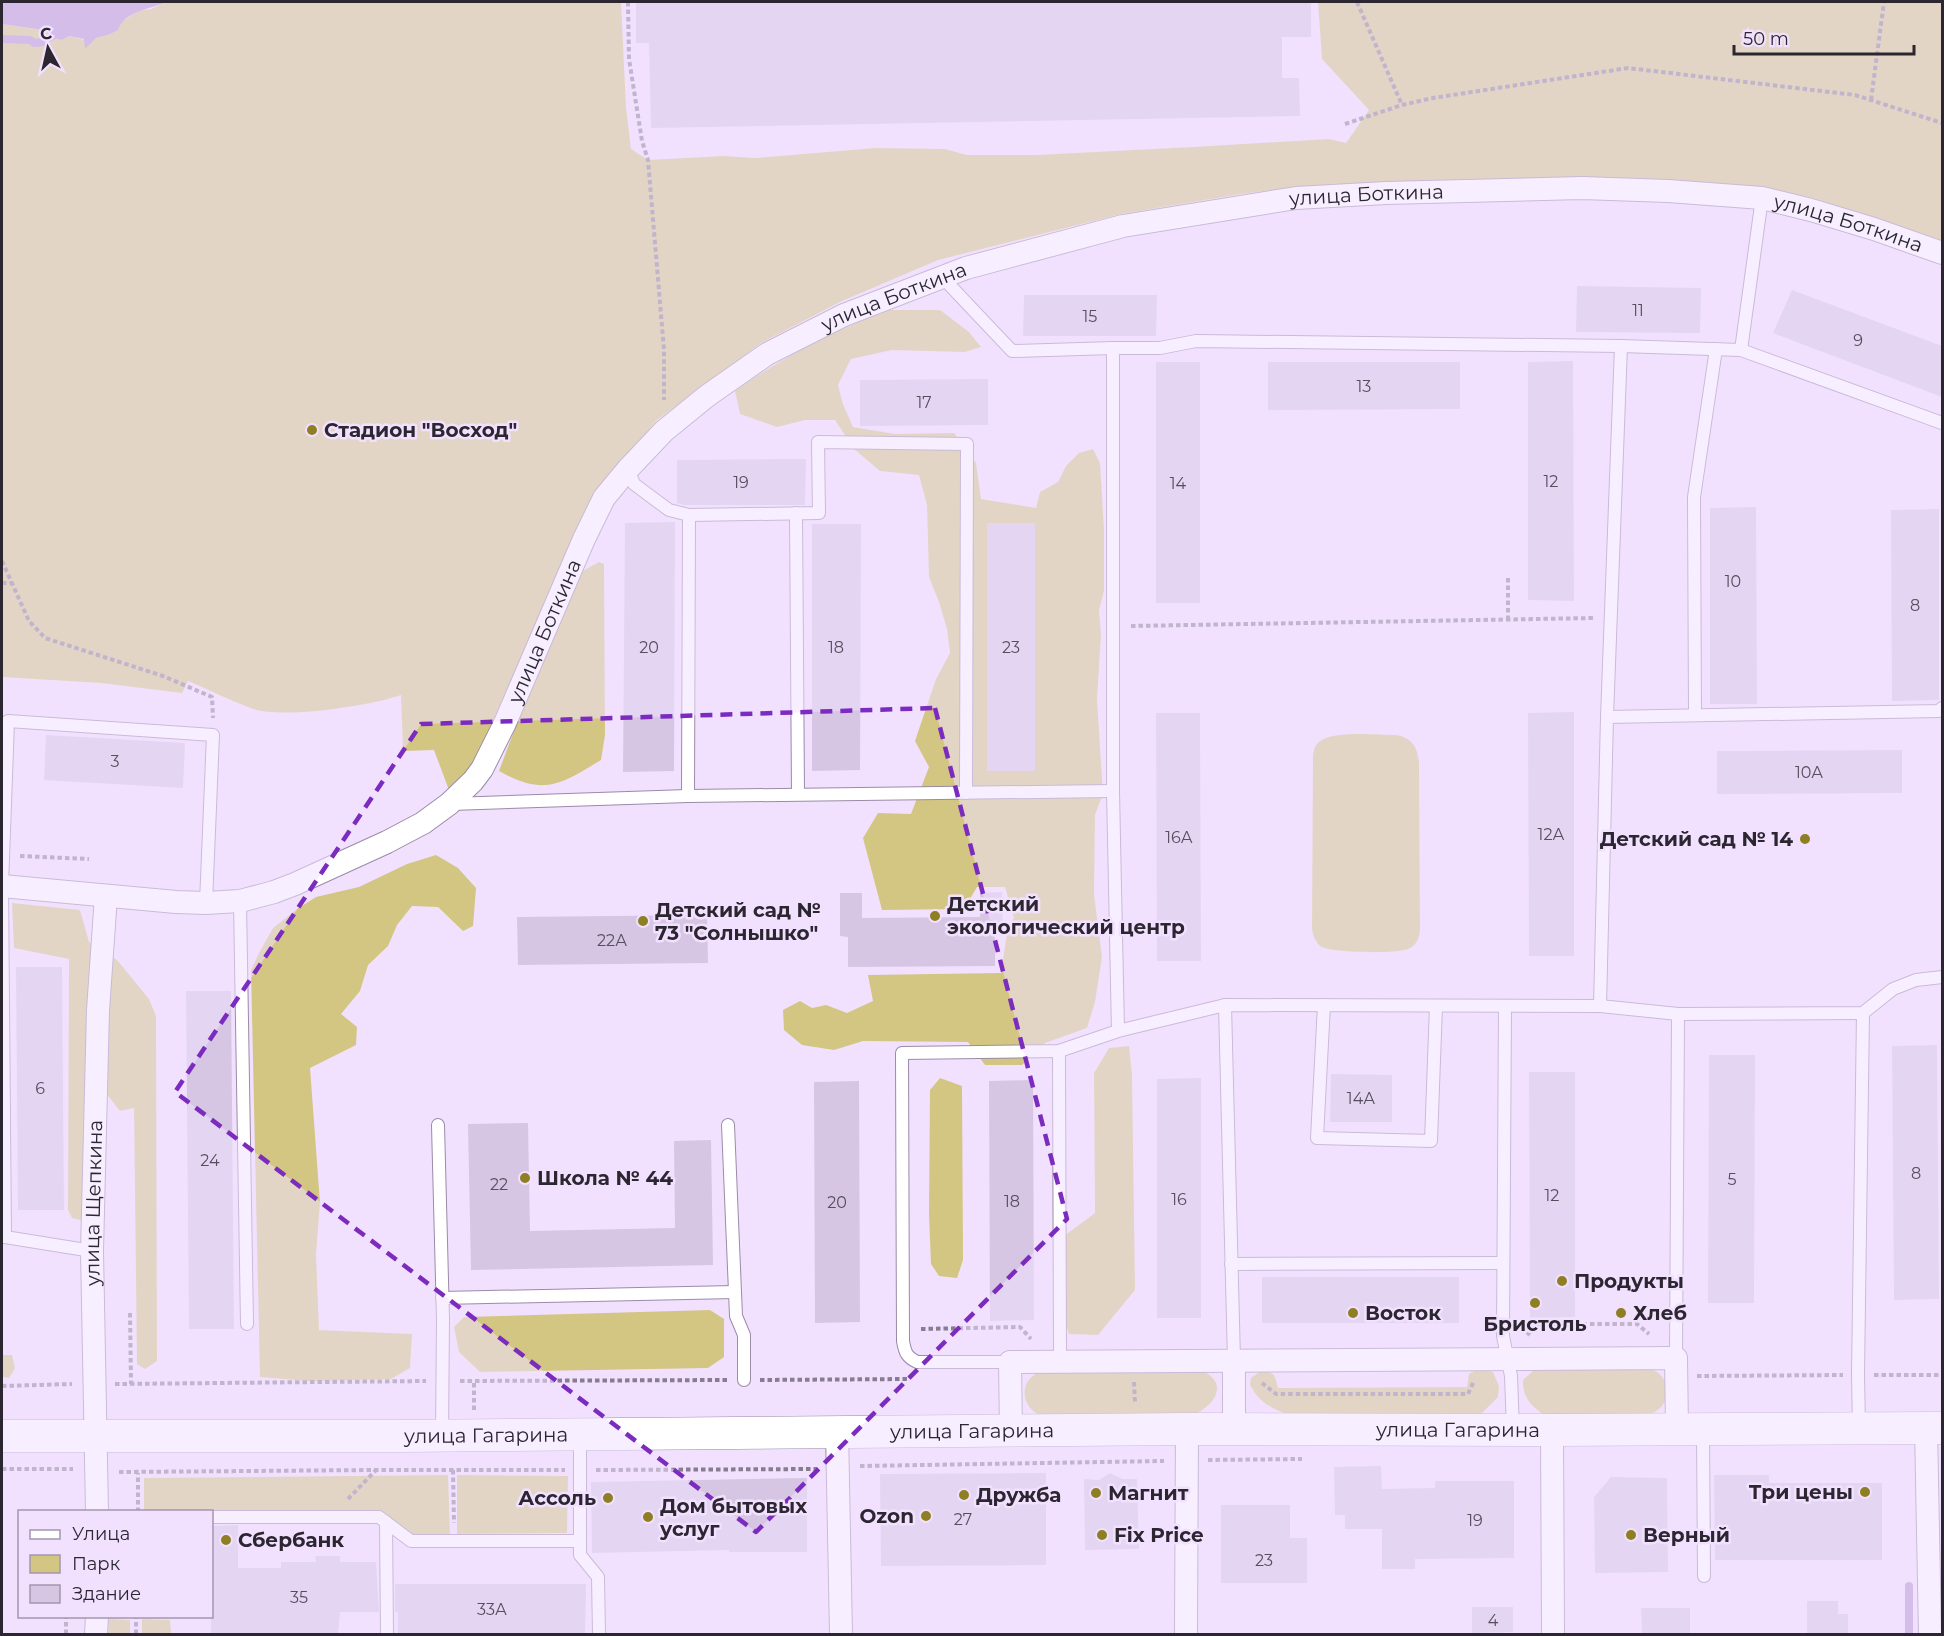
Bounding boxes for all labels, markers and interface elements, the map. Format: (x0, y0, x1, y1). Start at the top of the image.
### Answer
north arrow (18, 18, 78, 78)
scale bar (1734, 18, 1914, 56)
text: С (39, 23, 53, 44)
text: 50 m (1743, 28, 1789, 50)
street label: улица Боткина (1286, 180, 1444, 211)
street label: улица Боткина (1770, 189, 1926, 257)
street label: улица Боткина (816, 257, 970, 337)
house number: 11 (1632, 301, 1644, 320)
house number: 15 (1083, 307, 1097, 326)
house number: 9 (1853, 331, 1863, 350)
house number: 13 (1357, 377, 1371, 396)
house number: 17 (916, 393, 932, 412)
place label: Стадион "Восход" (324, 418, 517, 442)
marker: Стадион "Восход" (305, 423, 319, 437)
house number: 12 (1544, 472, 1558, 491)
house number: 19 (733, 473, 749, 492)
house number: 14 (1170, 474, 1187, 493)
street label: улица Боткина (502, 555, 586, 708)
house number: 10 (1725, 572, 1741, 591)
house number: 8 (1910, 596, 1920, 615)
house number: 20 (639, 638, 659, 657)
house number: 18 (828, 638, 844, 657)
house number: 23 (1002, 638, 1020, 657)
house number: 3 (110, 752, 120, 771)
house number: 10А (1795, 763, 1823, 782)
house number: 12А (1538, 825, 1564, 844)
place label: Детский сад № 14 (1600, 827, 1793, 851)
house number: 16А (1165, 828, 1193, 847)
marker: Детский сад № 14 (1798, 832, 1812, 846)
place label: Детский экологический центр (947, 892, 1185, 939)
place label: Детский сад № 73 "Солнышко" (655, 898, 821, 945)
marker: Детский экологический центр (928, 909, 942, 923)
marker: Детский сад № 73 "Солнышко" (636, 914, 650, 928)
house number: 22А (597, 931, 627, 950)
house number: 6 (35, 1079, 45, 1098)
house number: 14А (1347, 1089, 1375, 1108)
street label: улица Щепкина (80, 1120, 107, 1287)
house number: 24 (200, 1151, 220, 1170)
house number: 8 (1911, 1164, 1921, 1183)
place label: Школа № 44 (537, 1166, 673, 1190)
house number: 5 (1727, 1170, 1737, 1189)
marker: Школа № 44 (518, 1171, 532, 1185)
house number: 22 (490, 1175, 508, 1194)
house number: 12 (1545, 1186, 1559, 1205)
house number: 16 (1171, 1190, 1187, 1209)
house number: 18 (1004, 1192, 1020, 1211)
house number: 20 (827, 1193, 847, 1212)
place label: Продукты (1574, 1269, 1684, 1293)
marker: Продукты (1555, 1274, 1569, 1288)
marker: Бристоль (1528, 1296, 1542, 1310)
place label: Восток (1365, 1301, 1441, 1325)
place label: Хлеб (1633, 1301, 1687, 1325)
marker: Восток (1346, 1306, 1360, 1320)
marker: Хлеб (1614, 1306, 1628, 1320)
place label: Бристоль (1483, 1312, 1587, 1336)
street label: улица Гагарина (889, 1418, 1054, 1444)
street label: улица Гагарина (1375, 1418, 1540, 1442)
street label: улица Гагарина (403, 1423, 568, 1448)
place label: Три цены (1749, 1480, 1853, 1504)
place label: Магнит (1108, 1481, 1189, 1505)
place label: Дружба (976, 1483, 1061, 1507)
marker: Три цены (1858, 1485, 1872, 1499)
place label: Ассоль (518, 1486, 596, 1510)
marker: Магнит (1089, 1486, 1103, 1500)
marker: Дружба (957, 1488, 971, 1502)
marker: Ассоль (601, 1491, 615, 1505)
place label: Дом бытовых услуг (659, 1494, 807, 1541)
place label: Ozon (859, 1504, 914, 1528)
marker: Ozon (919, 1509, 933, 1523)
legend (18, 1510, 213, 1618)
marker: Дом бытовых услуг (641, 1510, 655, 1524)
house number: 27 (954, 1510, 972, 1529)
house number: 19 (1467, 1511, 1483, 1530)
text: Улица (72, 1523, 130, 1545)
place label: Fix Price (1114, 1523, 1204, 1547)
place label: Верный (1643, 1523, 1730, 1547)
place label: Сбербанк (238, 1528, 344, 1552)
marker: Fix Price (1095, 1528, 1109, 1542)
marker: Верный (1624, 1528, 1638, 1542)
marker: Сбербанк (219, 1533, 233, 1547)
house number: 23 (1255, 1551, 1273, 1570)
text: Парк (72, 1553, 121, 1575)
text: Здание (72, 1583, 141, 1605)
house number: 35 (290, 1588, 308, 1607)
house number: 33А (477, 1600, 507, 1619)
house number: 4 (1488, 1611, 1499, 1630)

